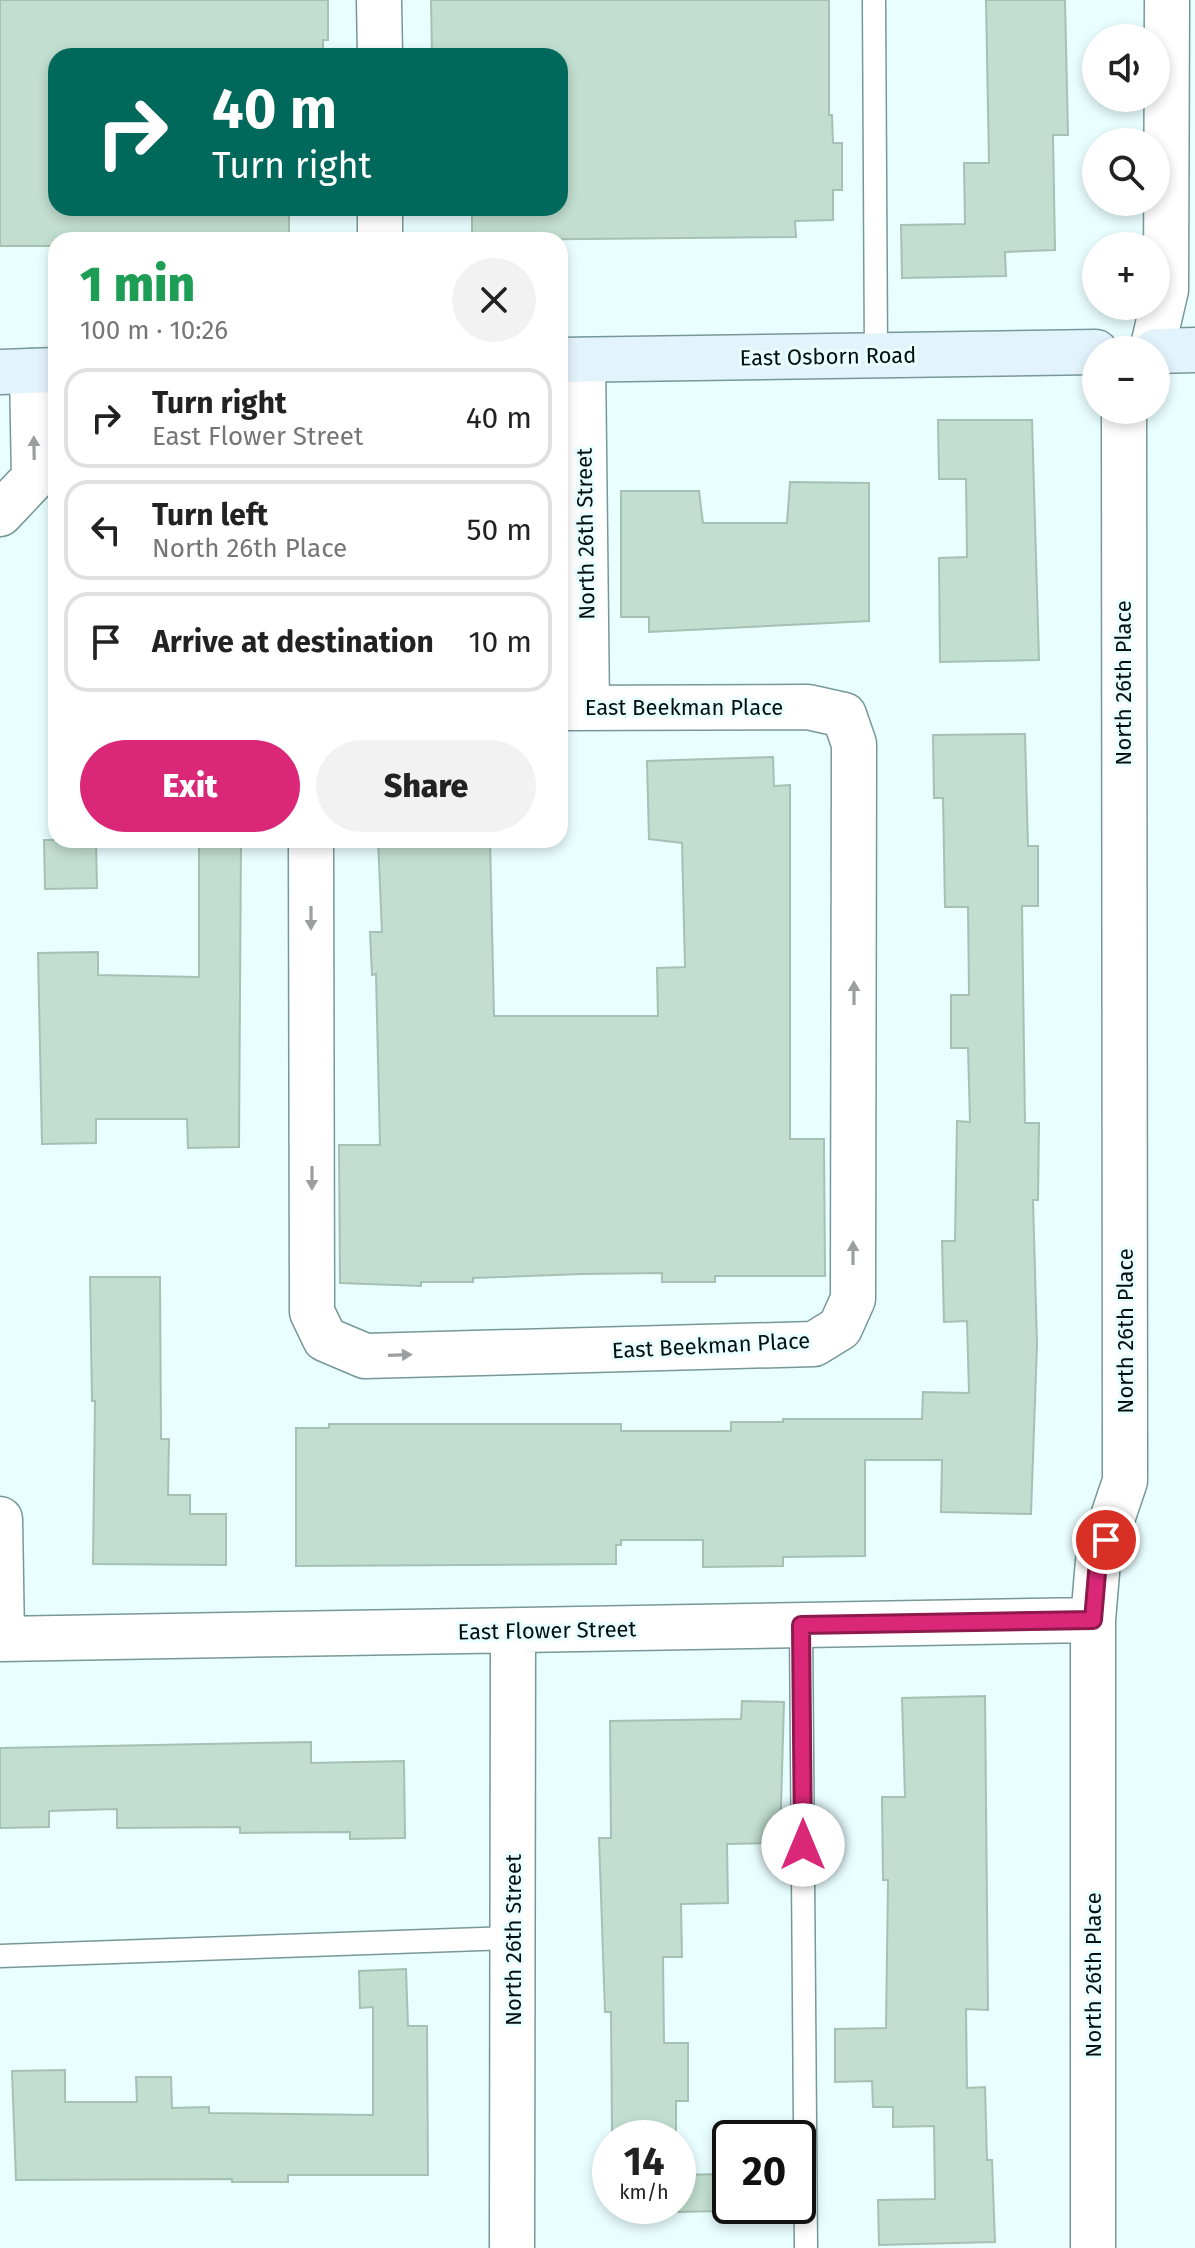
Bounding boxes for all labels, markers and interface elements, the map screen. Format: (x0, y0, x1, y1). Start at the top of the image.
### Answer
map controls (1082, 24, 1170, 424)
button: sound (1082, 24, 1170, 112)
text: 40 m (212, 76, 337, 143)
icon: right (80, 80, 184, 184)
button: search (1082, 128, 1170, 216)
text: Turn right (212, 144, 372, 188)
button: + (1082, 232, 1170, 320)
text: 1 min (80, 256, 195, 314)
button: close (452, 258, 536, 342)
text: 100 m · 10:26 (80, 315, 228, 346)
button: − (1082, 336, 1170, 424)
street label: East Osborn Road (739, 341, 917, 372)
text: Turn right (152, 385, 287, 421)
icon: right (84, 396, 128, 440)
text: 40 m (466, 400, 532, 436)
text: East Flower Street (152, 421, 363, 452)
one-way arrow (28, 435, 40, 460)
street label: North 26th Street (571, 448, 600, 620)
text: Turn left (152, 497, 268, 533)
icon: left (84, 508, 128, 552)
text: 50 m (467, 512, 532, 548)
text: North 26th Place (152, 533, 347, 564)
street label: North 26th Place (1110, 600, 1137, 766)
icon: arrive (84, 620, 128, 664)
text: Arrive at destination (152, 624, 434, 660)
text: 10 m (469, 624, 532, 660)
street label: East Beekman Place (585, 694, 783, 721)
button: Exit (80, 740, 300, 832)
button: Share (316, 740, 536, 832)
one-way arrow (305, 906, 317, 931)
one-way arrow (848, 980, 860, 1005)
one-way arrow (306, 1166, 318, 1191)
one-way arrow (847, 1240, 859, 1265)
street label: North 26th Place (1112, 1248, 1139, 1414)
street label: East Beekman Place (611, 1327, 811, 1364)
one-way arrow (388, 1349, 413, 1362)
pin (1072, 1506, 1140, 1574)
icon: arrive (1084, 1518, 1128, 1562)
street label: East Flower Street (457, 1615, 637, 1646)
position arrow (761, 1803, 845, 1887)
street label: North 26th Street (500, 1854, 527, 2026)
street label: North 26th Place (1080, 1892, 1107, 2058)
speed limit sign: 20 (712, 2120, 816, 2224)
text: 14 (623, 2138, 665, 2186)
text: km/h (619, 2180, 669, 2204)

